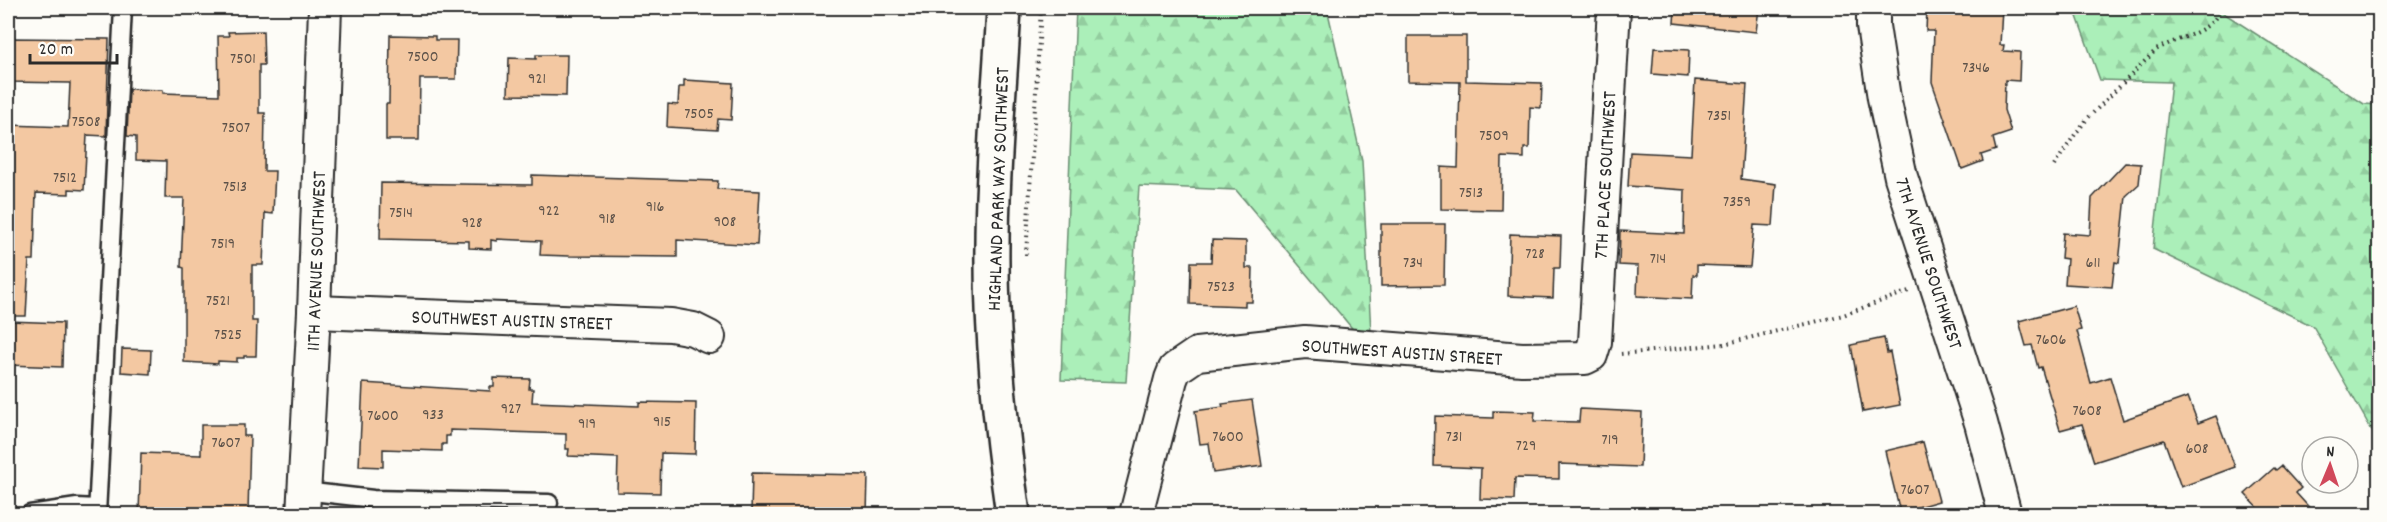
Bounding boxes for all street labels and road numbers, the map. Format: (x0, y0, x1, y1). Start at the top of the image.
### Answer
street label: HIGHLAND PARK WAY SOUTHWEST (982, 67, 1018, 312)
street label: 7TH PLACE SOUTHWEST (1589, 91, 1625, 260)
street label: 11TH AVENUE SOUTHWEST (301, 171, 335, 352)
street label: 7TH AVENUE SOUTHWEST (1886, 175, 1968, 353)
street label: SOUTHWEST AUSTIN STREET (411, 305, 613, 339)
street label: SOUTHWEST AUSTIN STREET (1301, 333, 1503, 375)

